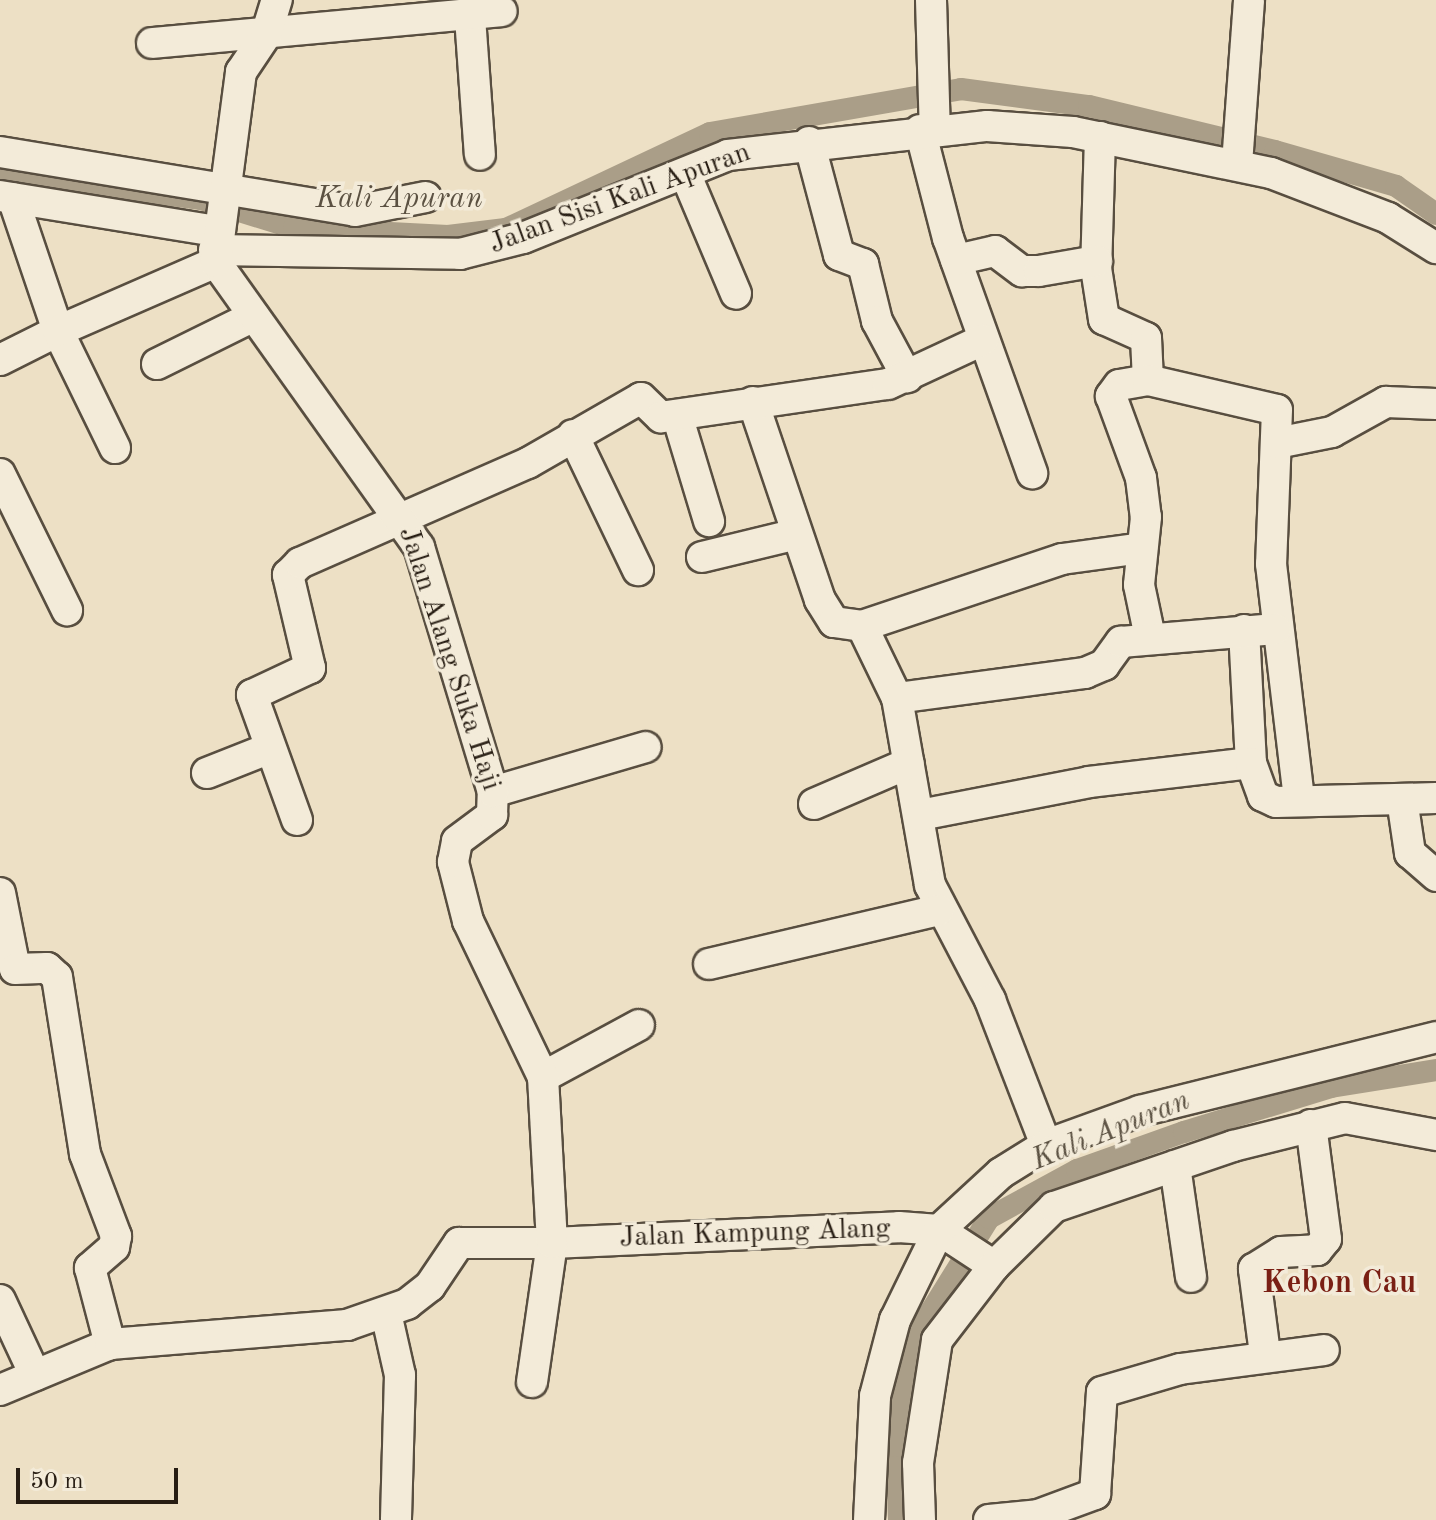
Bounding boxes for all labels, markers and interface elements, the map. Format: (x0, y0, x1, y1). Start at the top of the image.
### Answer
street label: Jalan Sisi Kali Apuran (485, 136, 755, 262)
water label: Kali Apuran (315, 181, 483, 217)
street label: Jalan Alang Suka Haji (391, 523, 507, 795)
water label: Kali Apuran (1027, 1083, 1195, 1179)
street label: Jalan Kampung Alang (619, 1212, 891, 1256)
district label: Kebon Cau (1262, 1265, 1416, 1303)
scale bar (20, 1452, 182, 1502)
text: 50 m (30, 1470, 84, 1494)

